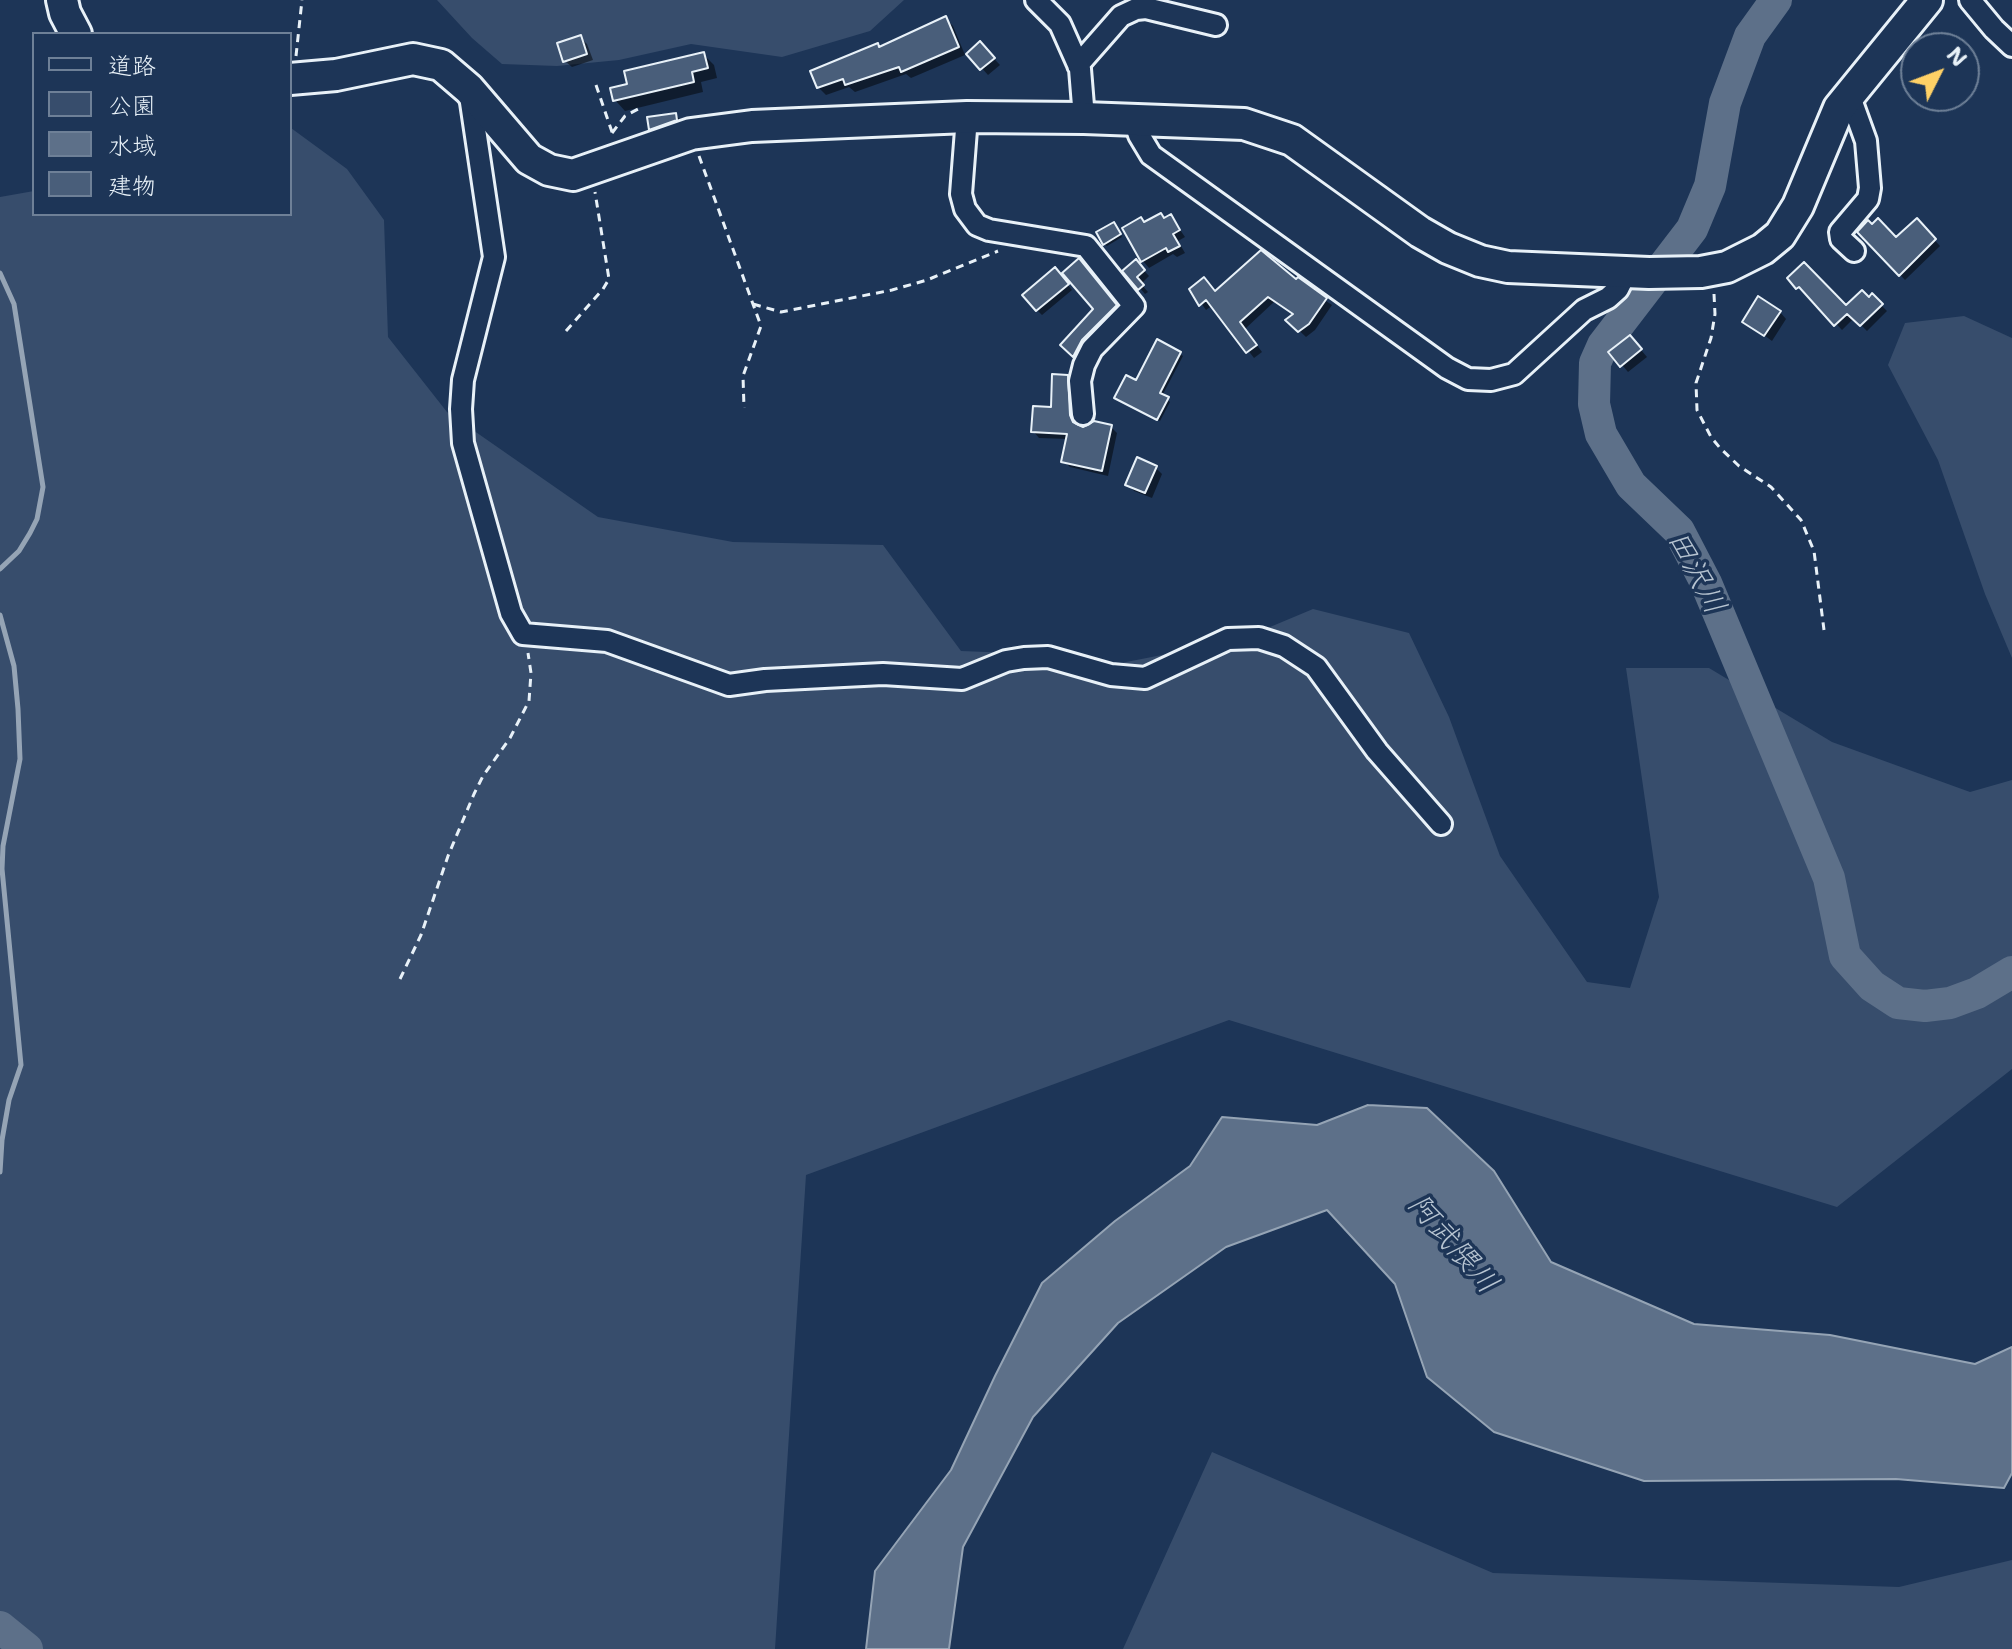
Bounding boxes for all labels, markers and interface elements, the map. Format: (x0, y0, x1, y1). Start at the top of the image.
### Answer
legend (32, 32, 292, 216)
north arrow (1900, 32, 1980, 112)
text: N (1940, 41, 1973, 73)
text: 道路 (108, 50, 156, 82)
text: 公園 (108, 90, 156, 122)
text: 水域 (108, 130, 156, 162)
text: 建物 (108, 170, 156, 202)
water label: 田沢川 (1658, 525, 1732, 621)
water label: 阿武隈川 (1399, 1188, 1505, 1302)

